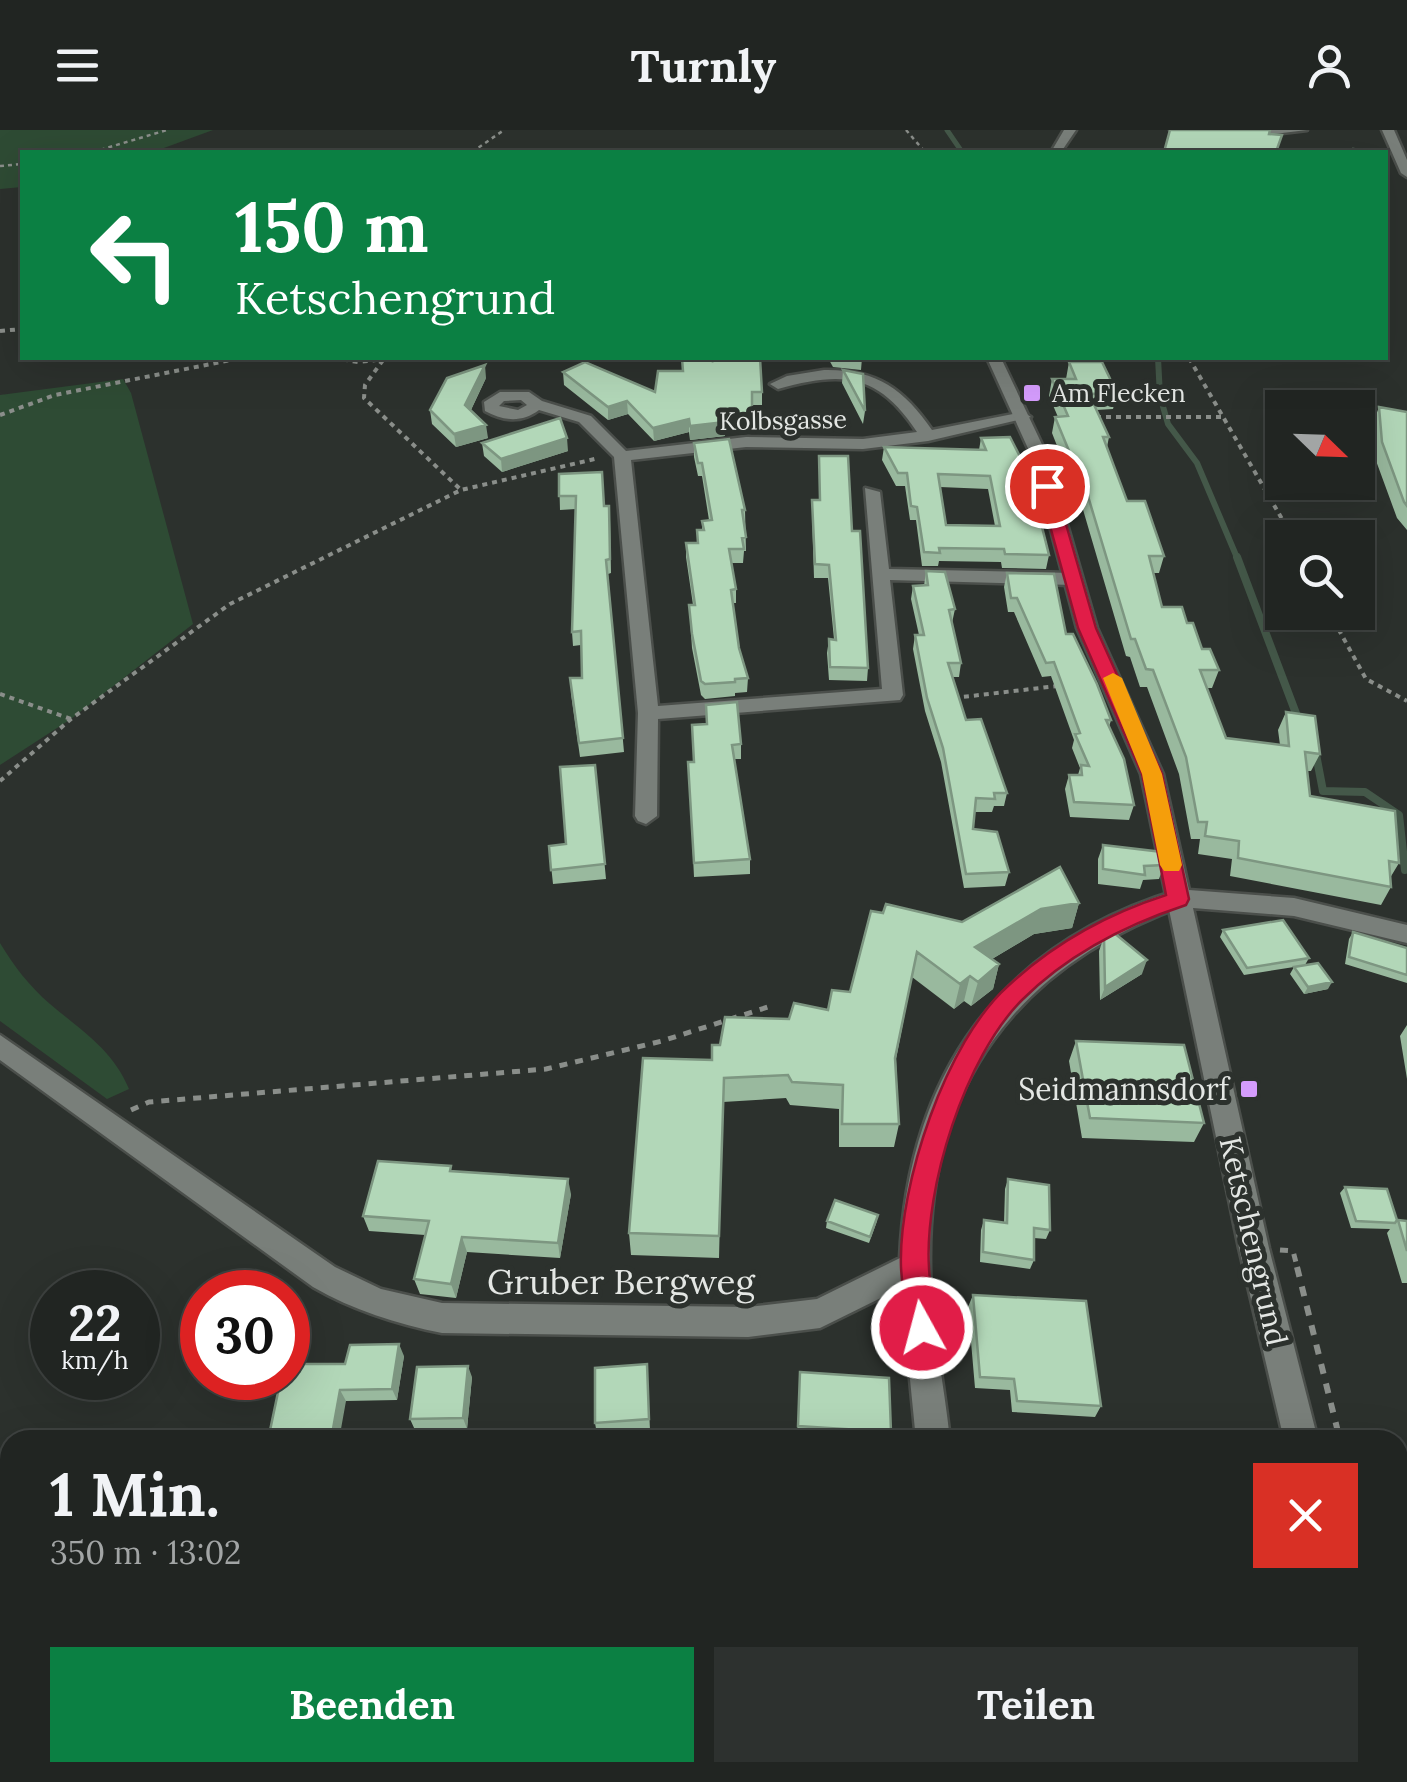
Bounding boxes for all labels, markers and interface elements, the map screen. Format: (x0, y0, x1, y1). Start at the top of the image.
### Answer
text: Turnly (631, 37, 776, 94)
icon: menu (50, 38, 105, 93)
icon: person (1302, 38, 1357, 93)
text: 150 m (235, 182, 429, 271)
icon: left (70, 190, 200, 320)
text: Ketschengrund (235, 269, 555, 326)
place label: Am Flecken (1051, 377, 1186, 409)
marker: Am Flecken (1021, 382, 1043, 404)
north arrow (1265, 390, 1375, 500)
map controls (1265, 390, 1375, 630)
street label: Kolbsgasse (719, 403, 847, 437)
pin (1005, 444, 1090, 529)
icon: arrive (1020, 459, 1075, 514)
button: search (1265, 520, 1375, 630)
place label: Seidmannsdorf (1018, 1070, 1231, 1108)
marker: Seidmannsdorf (1238, 1078, 1260, 1100)
street label: Ketschengrund (1210, 1133, 1297, 1350)
street label: Gruber Bergweg (487, 1259, 756, 1304)
speed limit sign: 30 (180, 1270, 310, 1400)
position arrow (870, 1276, 974, 1380)
text: 22 (68, 1291, 122, 1355)
text: km/h (61, 1344, 129, 1376)
text: 1 Min. (50, 1456, 220, 1532)
button: close (1253, 1463, 1358, 1568)
text: 350 m · 13:02 (50, 1532, 241, 1573)
button: Beenden (50, 1647, 694, 1762)
button: Teilen (714, 1647, 1358, 1762)

